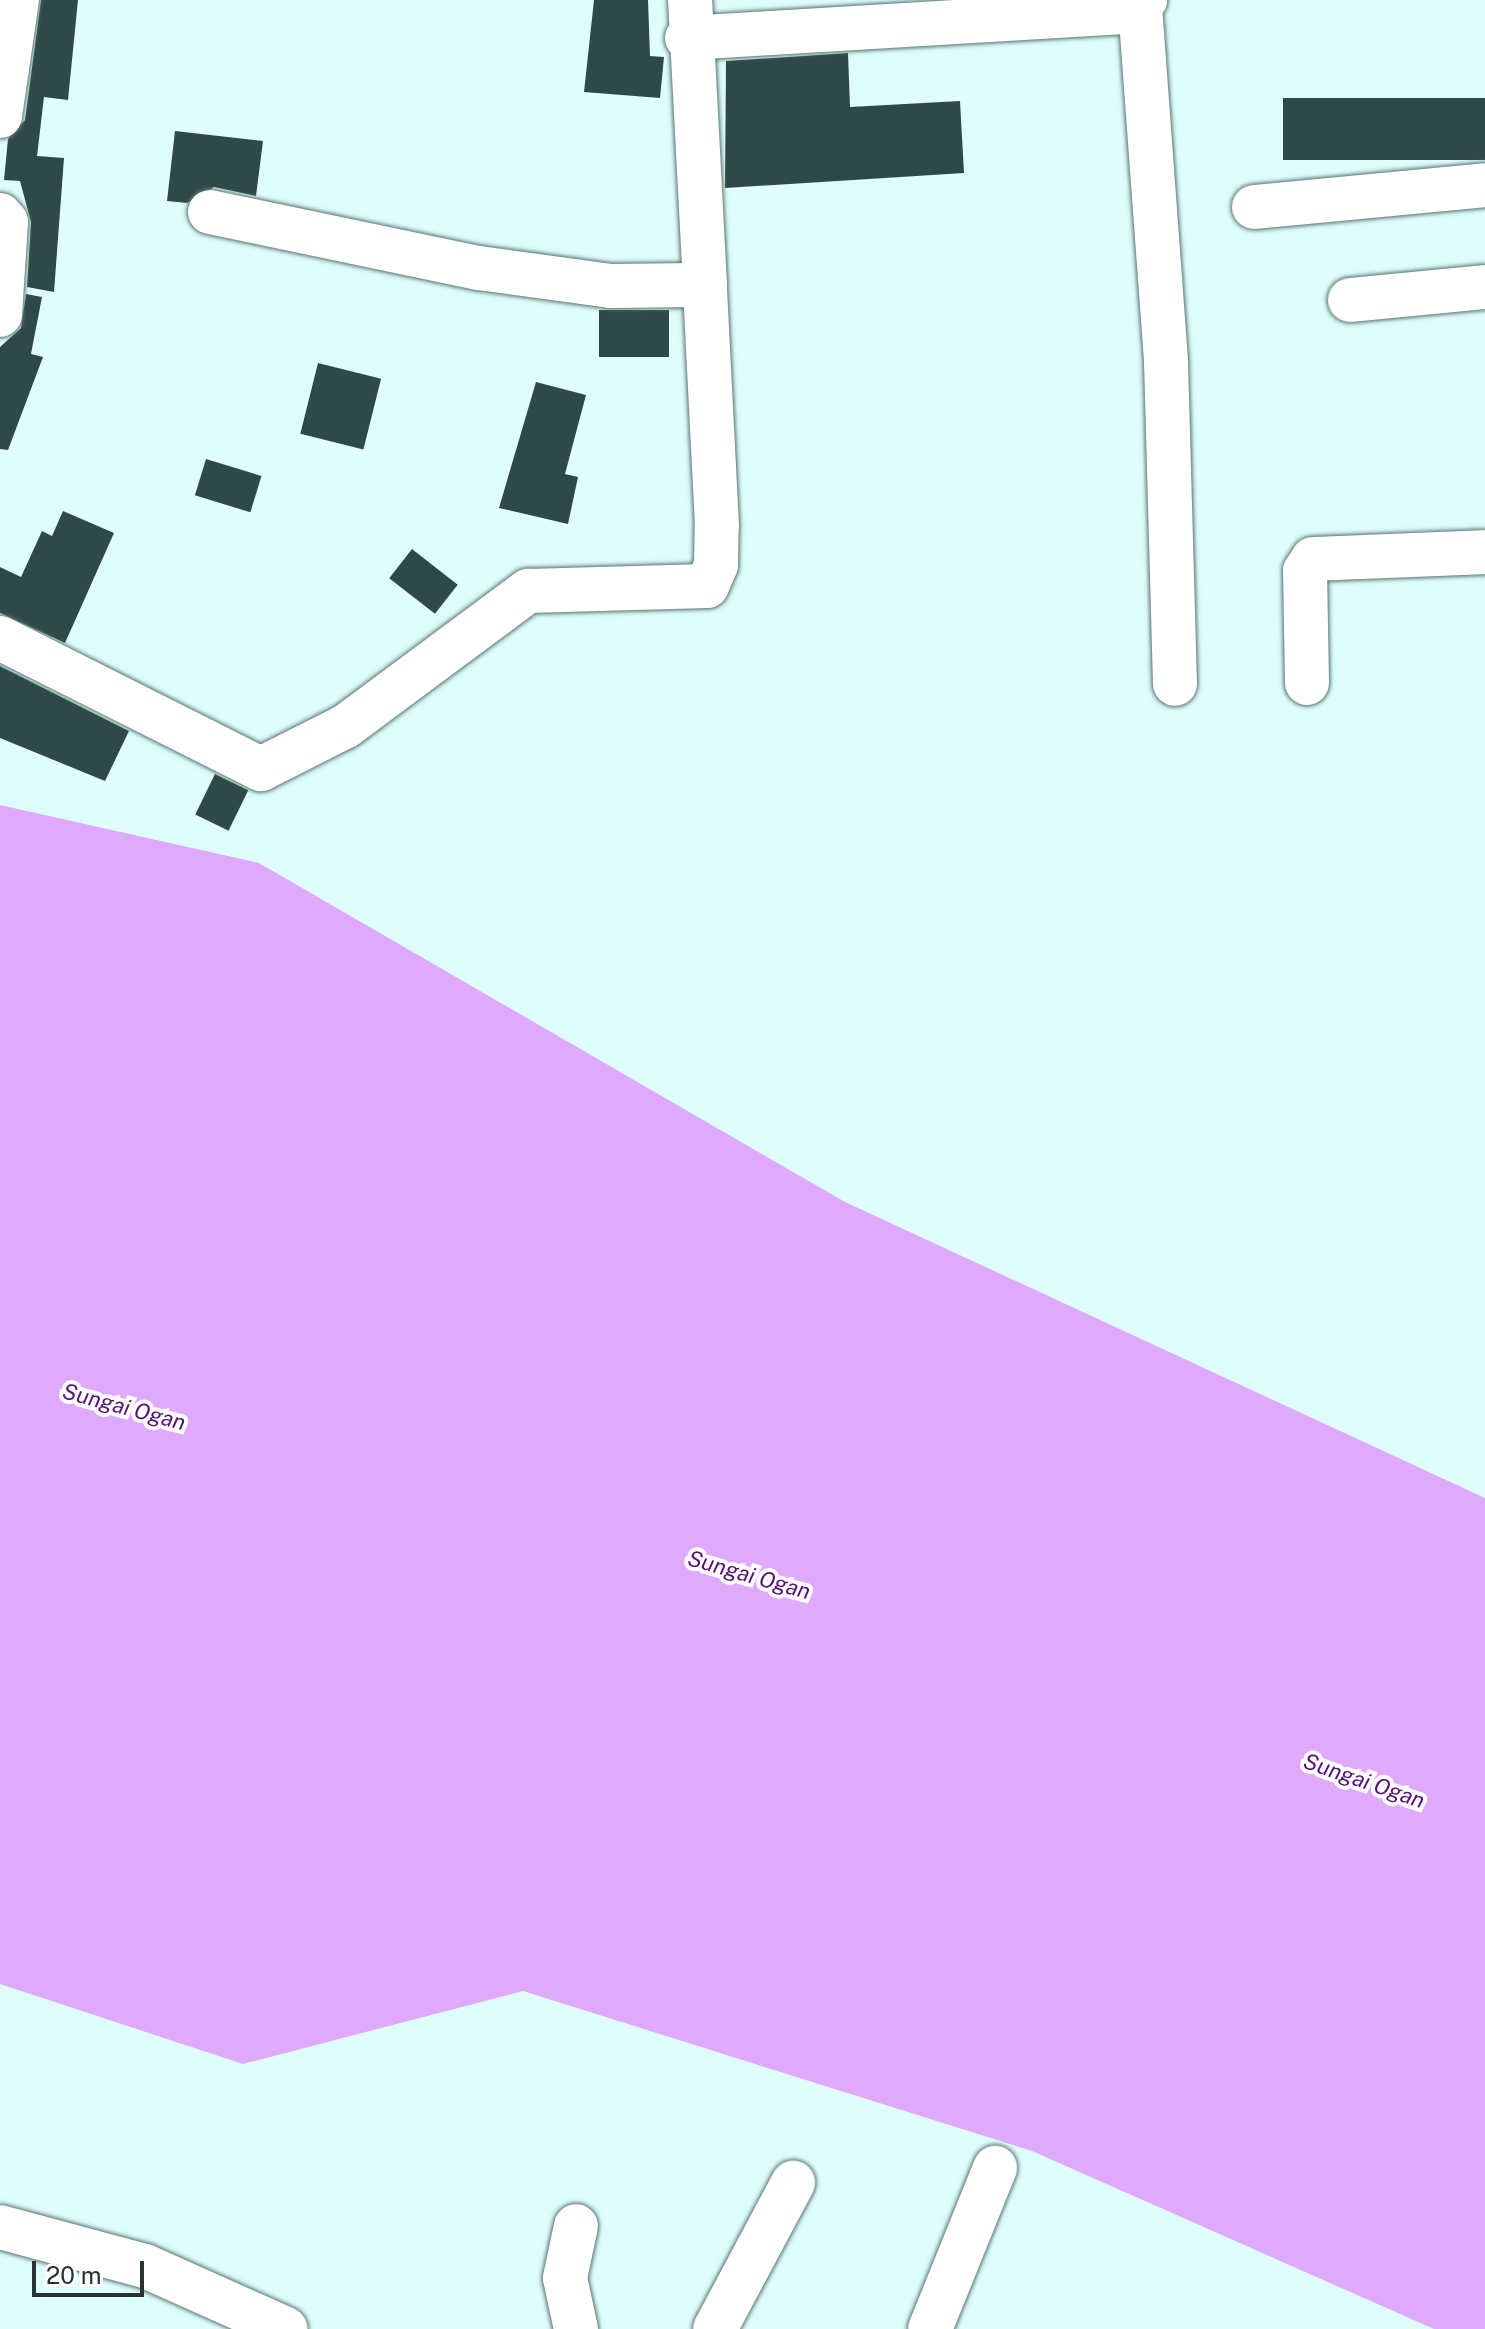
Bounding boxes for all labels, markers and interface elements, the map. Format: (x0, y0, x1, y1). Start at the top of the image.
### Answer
water label: Sungai Ogan (60, 1378, 188, 1436)
water label: Sungai Ogan (685, 1545, 813, 1605)
water label: Sungai Ogan (1300, 1748, 1428, 1814)
scale bar (36, 2245, 148, 2295)
text: 20 m (46, 2261, 102, 2289)

